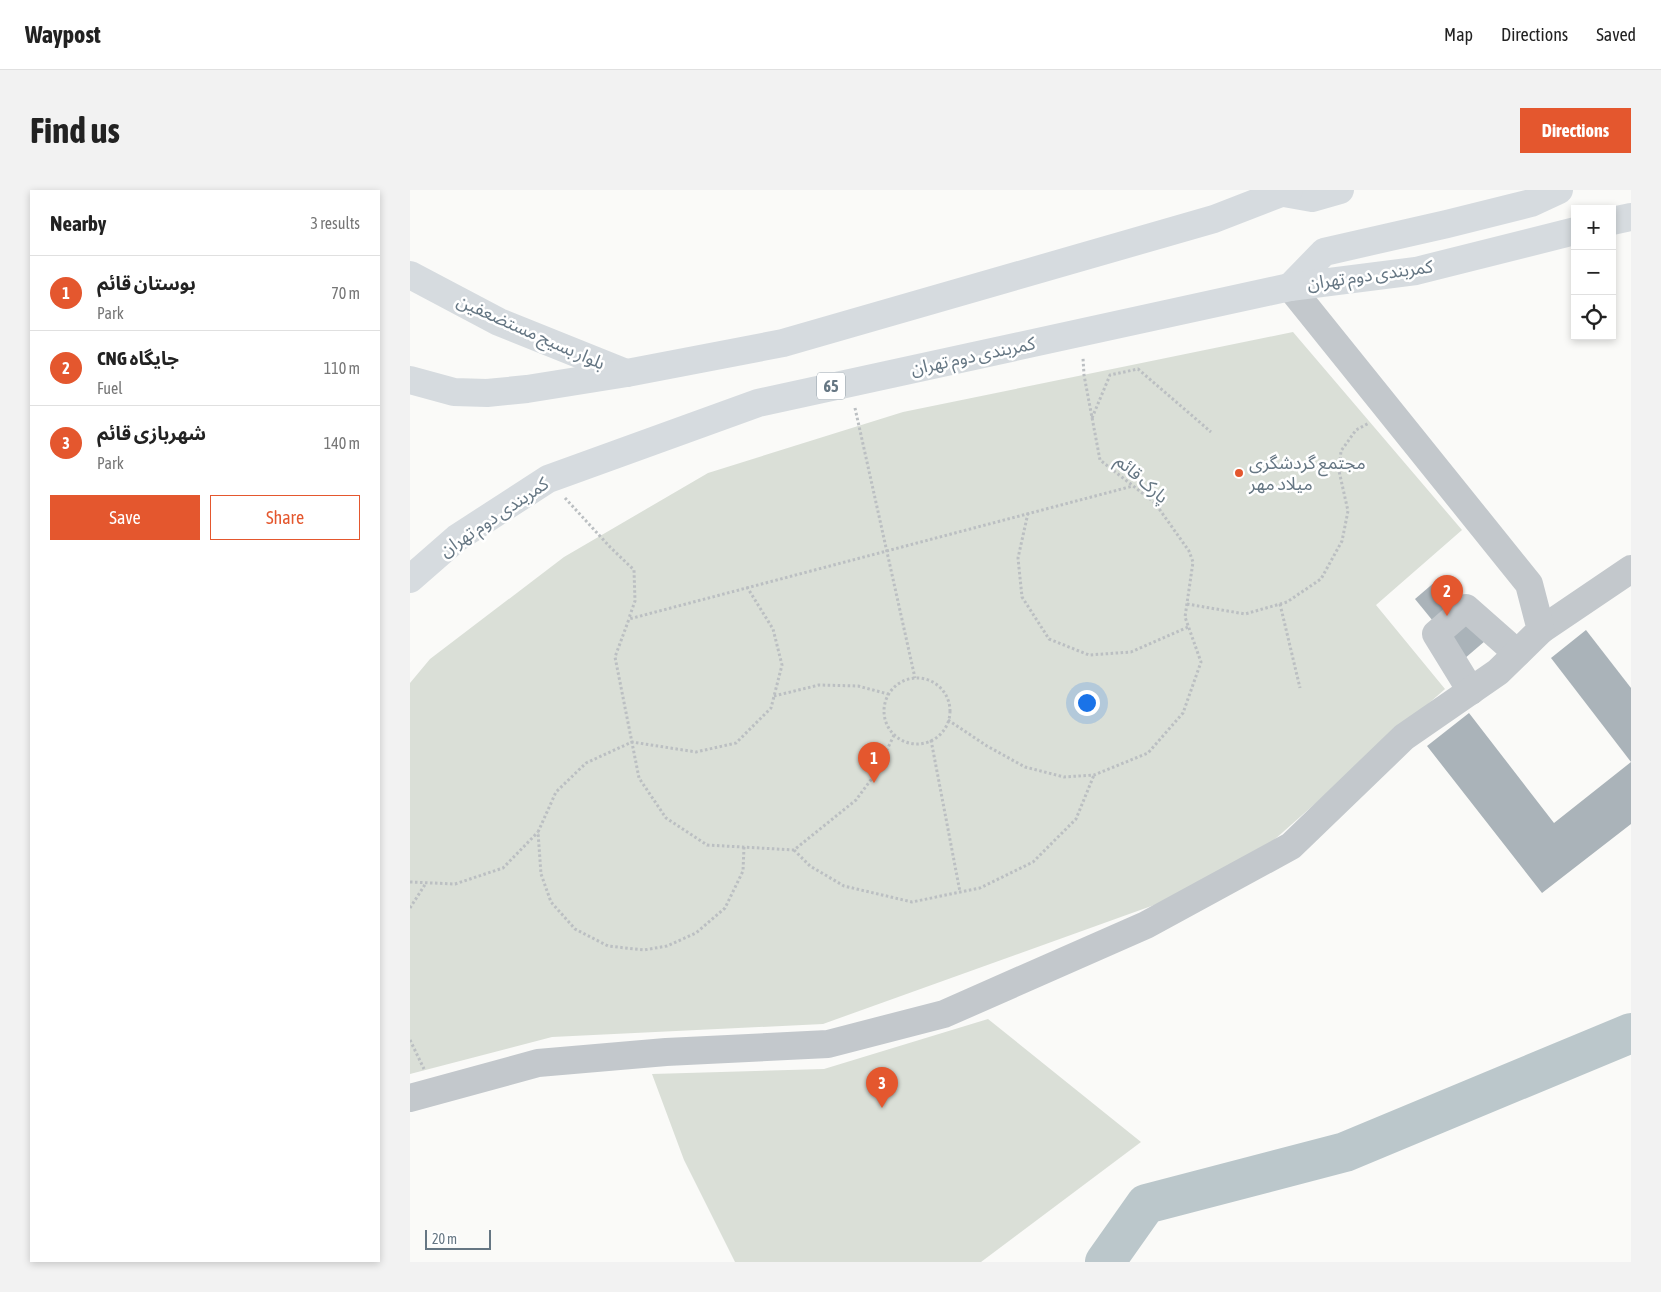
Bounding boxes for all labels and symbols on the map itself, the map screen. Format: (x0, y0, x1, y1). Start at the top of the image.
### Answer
street label: کمربندی دوم تهران (1306, 255, 1435, 298)
street label: بلوار بسیج مستضعفین (453, 289, 608, 376)
street label: کمربندی دوم تهران (909, 332, 1038, 383)
road number: 65 (817, 372, 845, 400)
street label: پارک قائم (1110, 450, 1173, 509)
place label: مجتمع گردشگری میلاد مهر (1248, 452, 1366, 495)
marker: مجتمع گردشگری میلاد مهر (1233, 467, 1245, 479)
street label: کمربندی دوم تهران (435, 472, 555, 564)
pin: 2 (1431, 575, 1463, 616)
your location (1074, 690, 1100, 716)
pin: 1 (858, 742, 890, 783)
pin: 3 (866, 1067, 898, 1108)
scale bar (425, 1227, 491, 1250)

